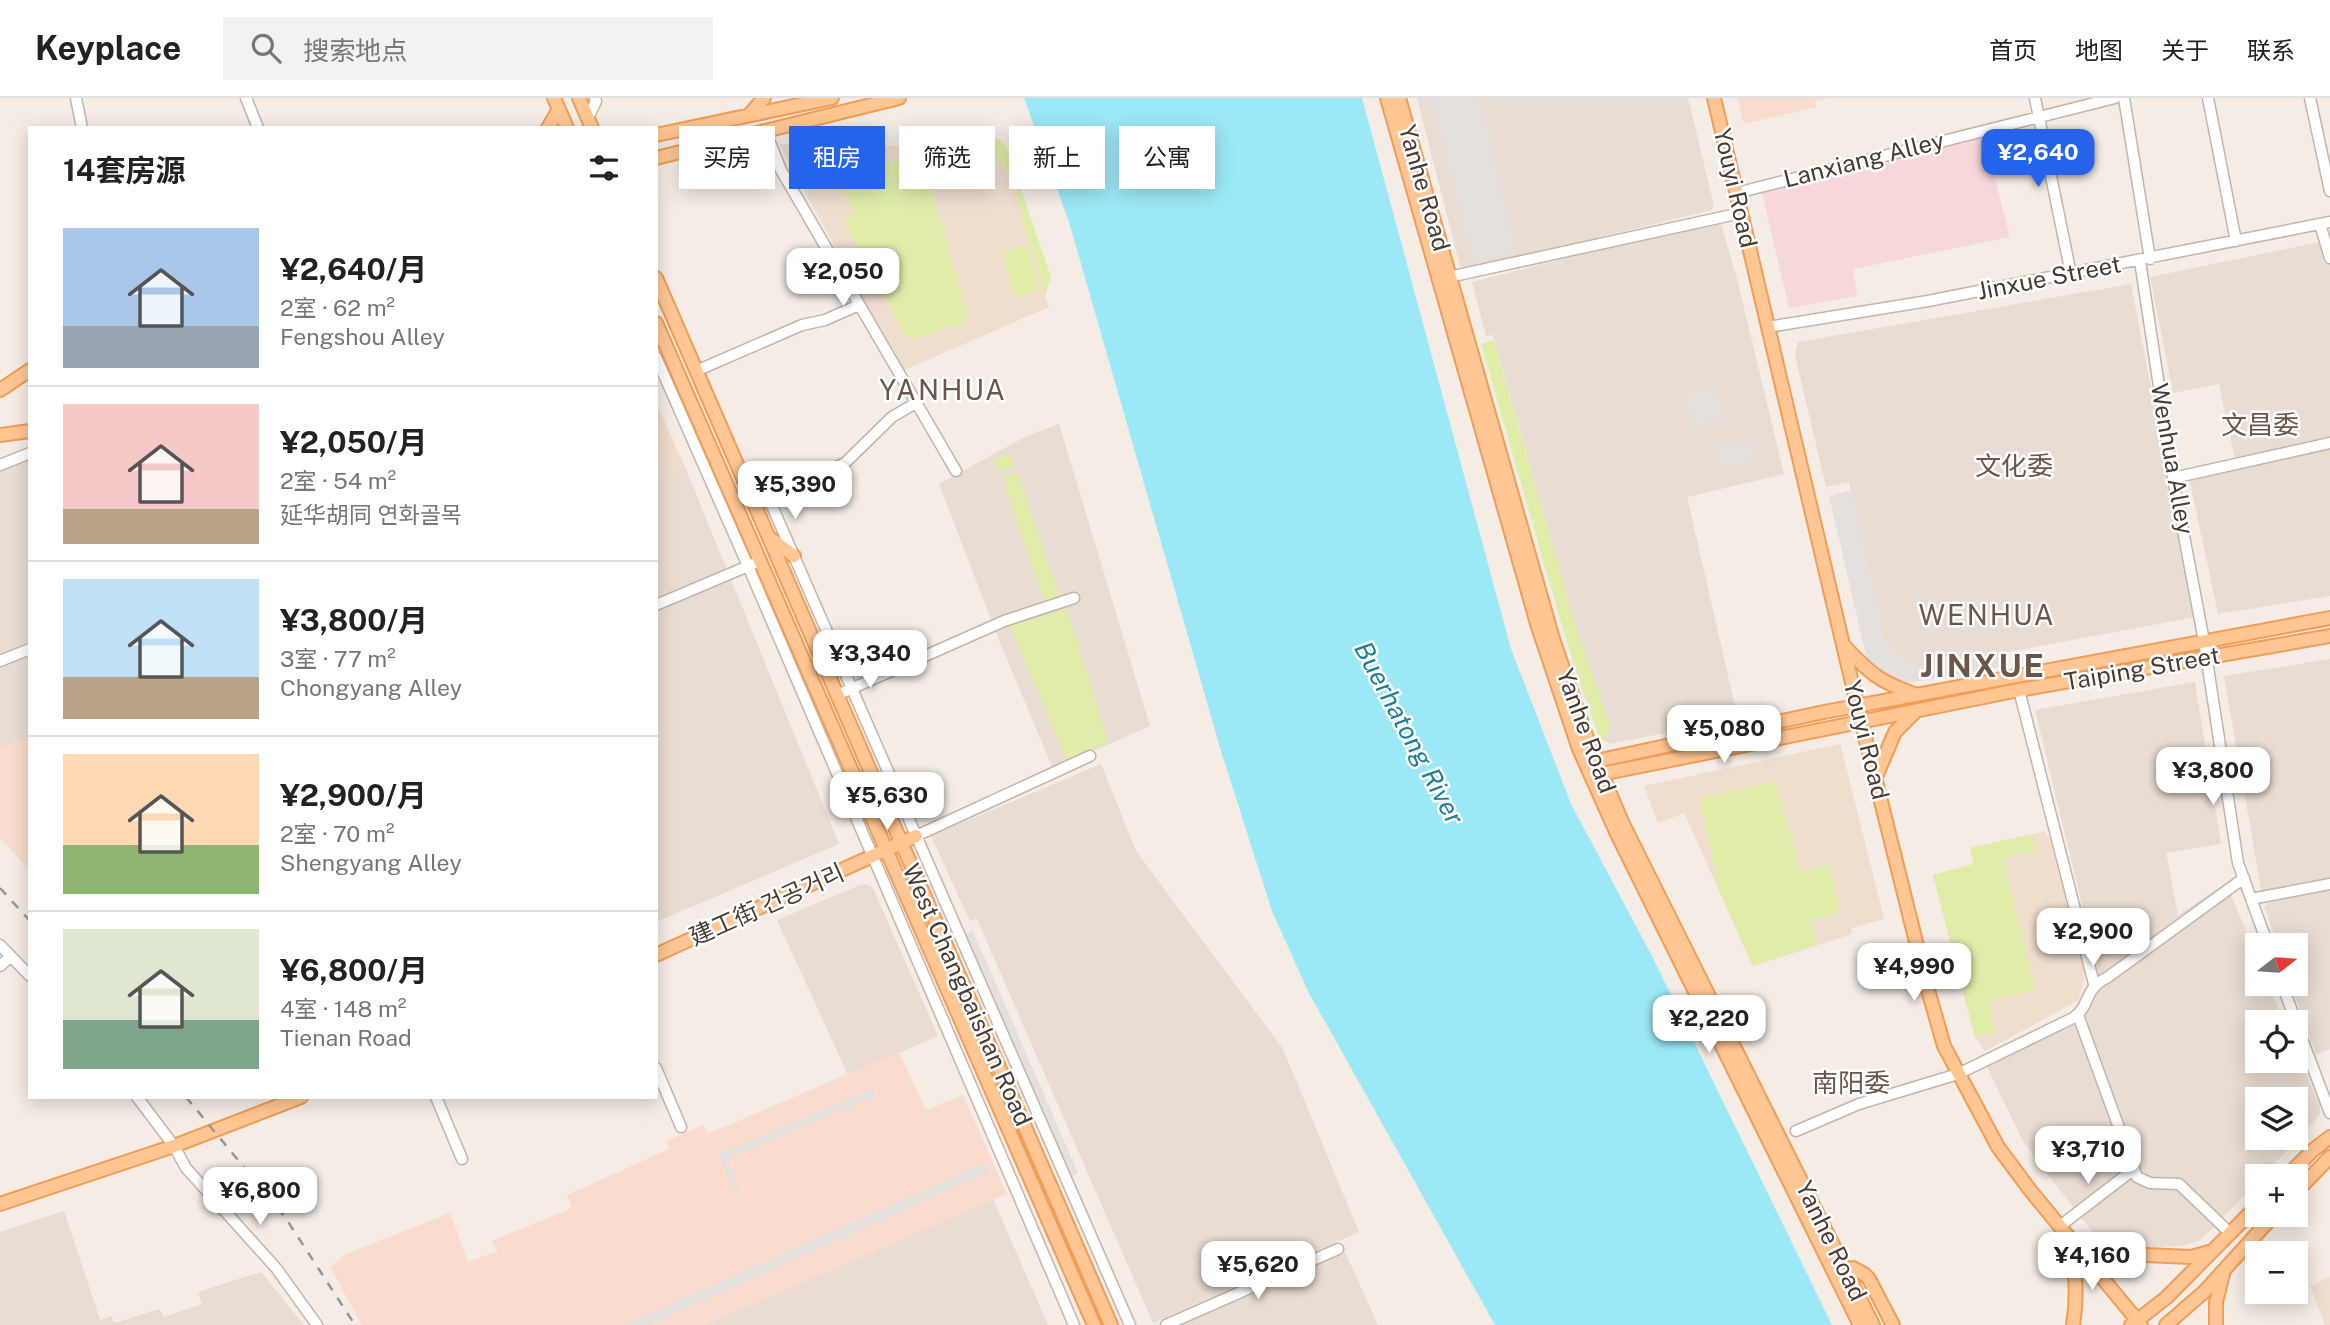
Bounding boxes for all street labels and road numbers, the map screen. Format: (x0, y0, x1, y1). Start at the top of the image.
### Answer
street label: Yanhe Road (1394, 121, 1456, 254)
street label: Youyi Road (1709, 125, 1763, 250)
street label: Lanxiang Alley (1781, 126, 1947, 193)
street label: Jinxue Street (1975, 249, 2123, 305)
street label: Wenhua Alley (2146, 381, 2200, 537)
street label: Taiping Street (2062, 641, 2222, 695)
street label: Yanhe Road (1552, 665, 1622, 797)
street label: Youyi Road (1839, 677, 1895, 802)
street label: 建工街 건공거리 (685, 858, 848, 951)
street label: West Changbaishan Road (897, 859, 1038, 1130)
street label: Yanhe Road (1791, 1176, 1873, 1305)

